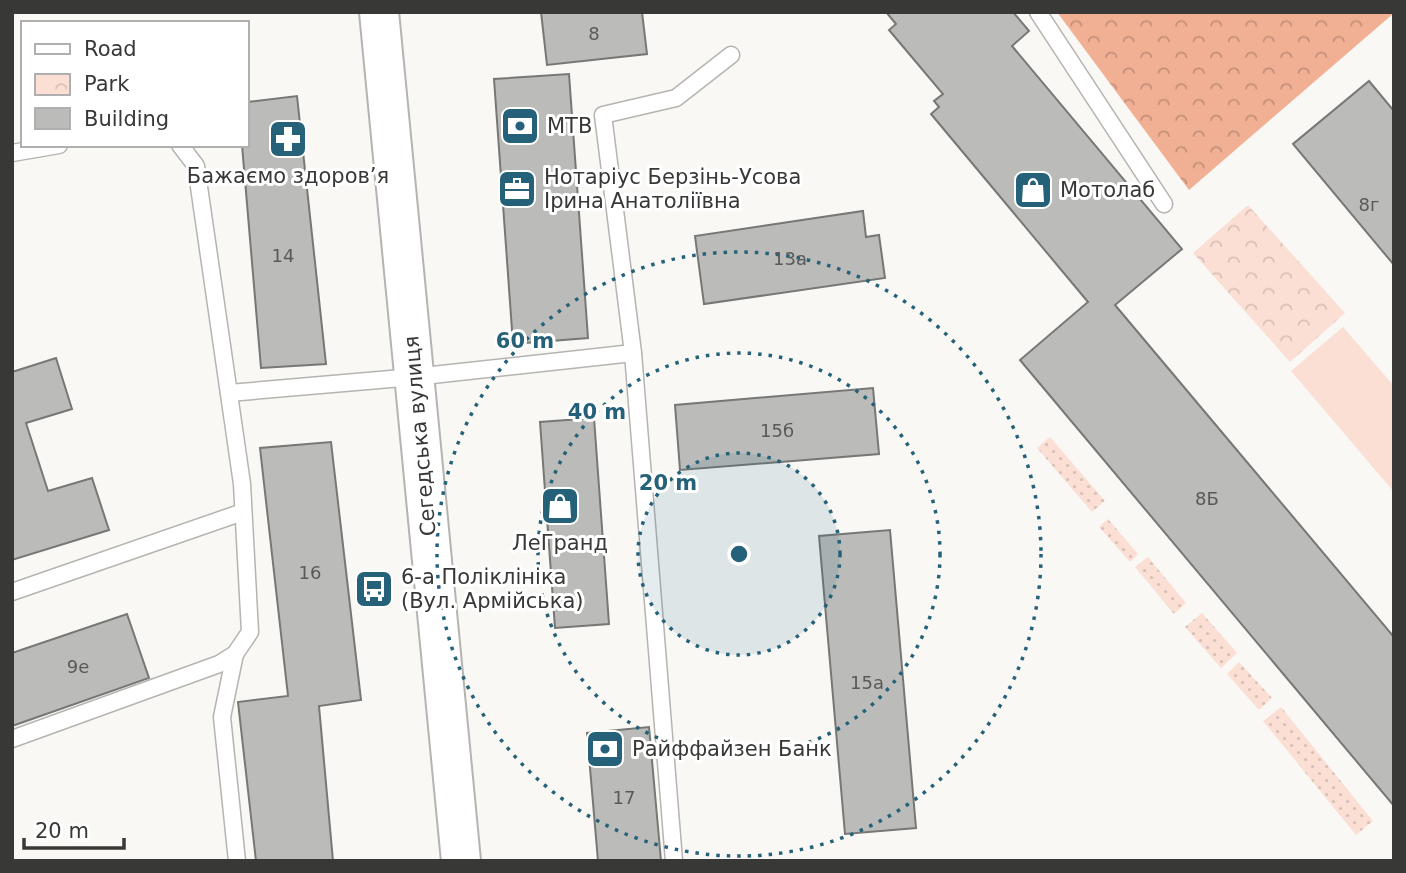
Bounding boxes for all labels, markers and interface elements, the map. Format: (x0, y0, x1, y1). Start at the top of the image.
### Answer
legend (21, 21, 248, 147)
house number: 8 (588, 23, 600, 44)
text: Road (84, 37, 137, 61)
text: Park (84, 72, 130, 96)
bank icon: МТВ (499, 105, 541, 147)
text: Building (84, 107, 169, 131)
place label: МТВ (547, 114, 592, 138)
pharmacy icon: Бажаємо здоровʼя (267, 118, 309, 160)
place label: Бажаємо здоровʼя (187, 164, 389, 188)
place label: Нотаріус Берзінь-Усова Ірина Анатоліївна (544, 165, 801, 213)
office icon: Нотаріус Берзінь-Усова Ірина Анатоліївна (496, 168, 538, 210)
shop icon: Мотолаб (1012, 169, 1054, 211)
place label: Мотолаб (1060, 178, 1155, 202)
house number: 8г (1359, 194, 1379, 215)
house number: 14 (272, 245, 294, 266)
house number: 13а (773, 248, 807, 269)
text: 60 m (496, 329, 554, 353)
street label: Сегедська вулиця (399, 335, 441, 537)
text: 40 m (568, 400, 626, 424)
house number: 15б (760, 420, 794, 441)
text: 20 m (639, 471, 697, 495)
shop icon: ЛеГранд (539, 485, 581, 527)
house number: 8Б (1195, 488, 1219, 509)
place label: ЛеГранд (512, 531, 608, 555)
centre of rings (727, 542, 751, 566)
house number: 16 (299, 562, 321, 583)
place label: 6-а Поліклініка (Вул. Армійська) (401, 565, 584, 613)
bus stop icon: 6-а Поліклініка (Вул. Армійська) (353, 568, 395, 610)
house number: 9е (67, 656, 89, 677)
house number: 15а (850, 672, 884, 693)
bank icon: Райффайзен Банк (584, 728, 626, 770)
place label: Райффайзен Банк (632, 737, 832, 761)
house number: 17 (613, 787, 635, 808)
scale bar (24, 806, 124, 850)
text: 20 m (35, 819, 89, 843)

